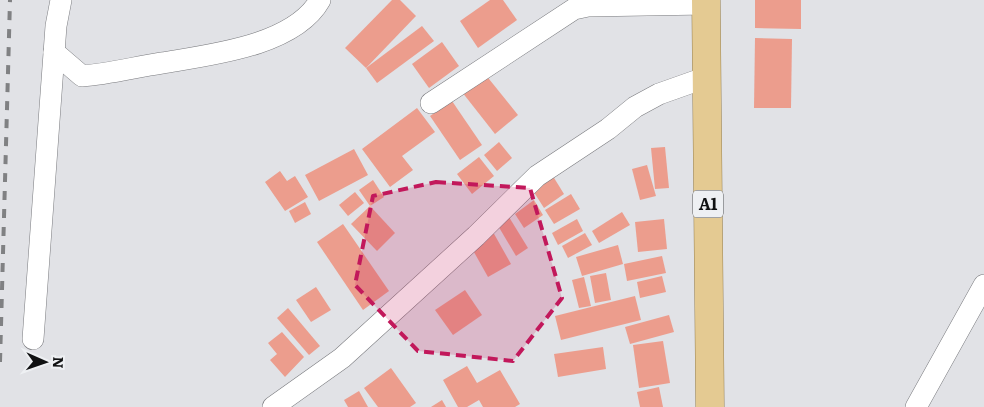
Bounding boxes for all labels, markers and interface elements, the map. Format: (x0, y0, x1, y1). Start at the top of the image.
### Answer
road number: A1 (693, 190, 723, 218)
north arrow (20, 337, 70, 387)
text: N (49, 356, 69, 369)

